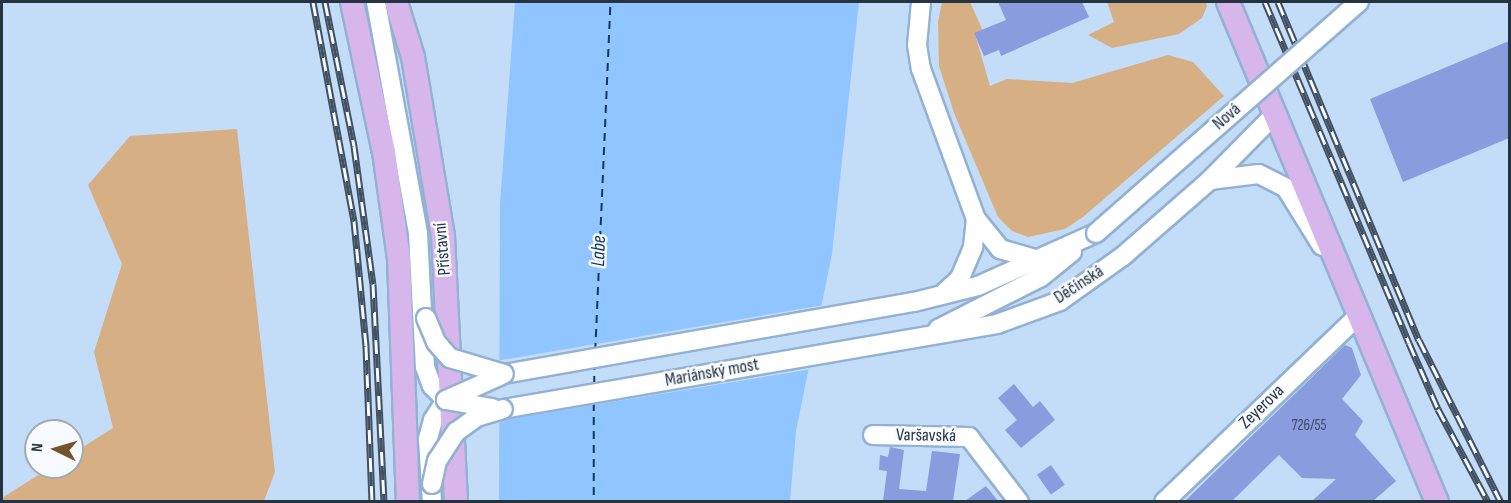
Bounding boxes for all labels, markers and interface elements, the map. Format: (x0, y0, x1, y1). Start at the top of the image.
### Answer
street label: Nová (1209, 99, 1245, 135)
street label: Přístavní (430, 222, 456, 276)
water label: Labe (586, 235, 612, 267)
street label: Děčínská (1050, 261, 1108, 309)
street label: Mariánský most (663, 354, 761, 392)
street label: Zeyerova (1235, 380, 1289, 434)
house number: 726/55 (1291, 417, 1327, 435)
north arrow (24, 419, 84, 479)
street label: Varšavská (896, 425, 956, 447)
text: N (28, 442, 47, 453)

